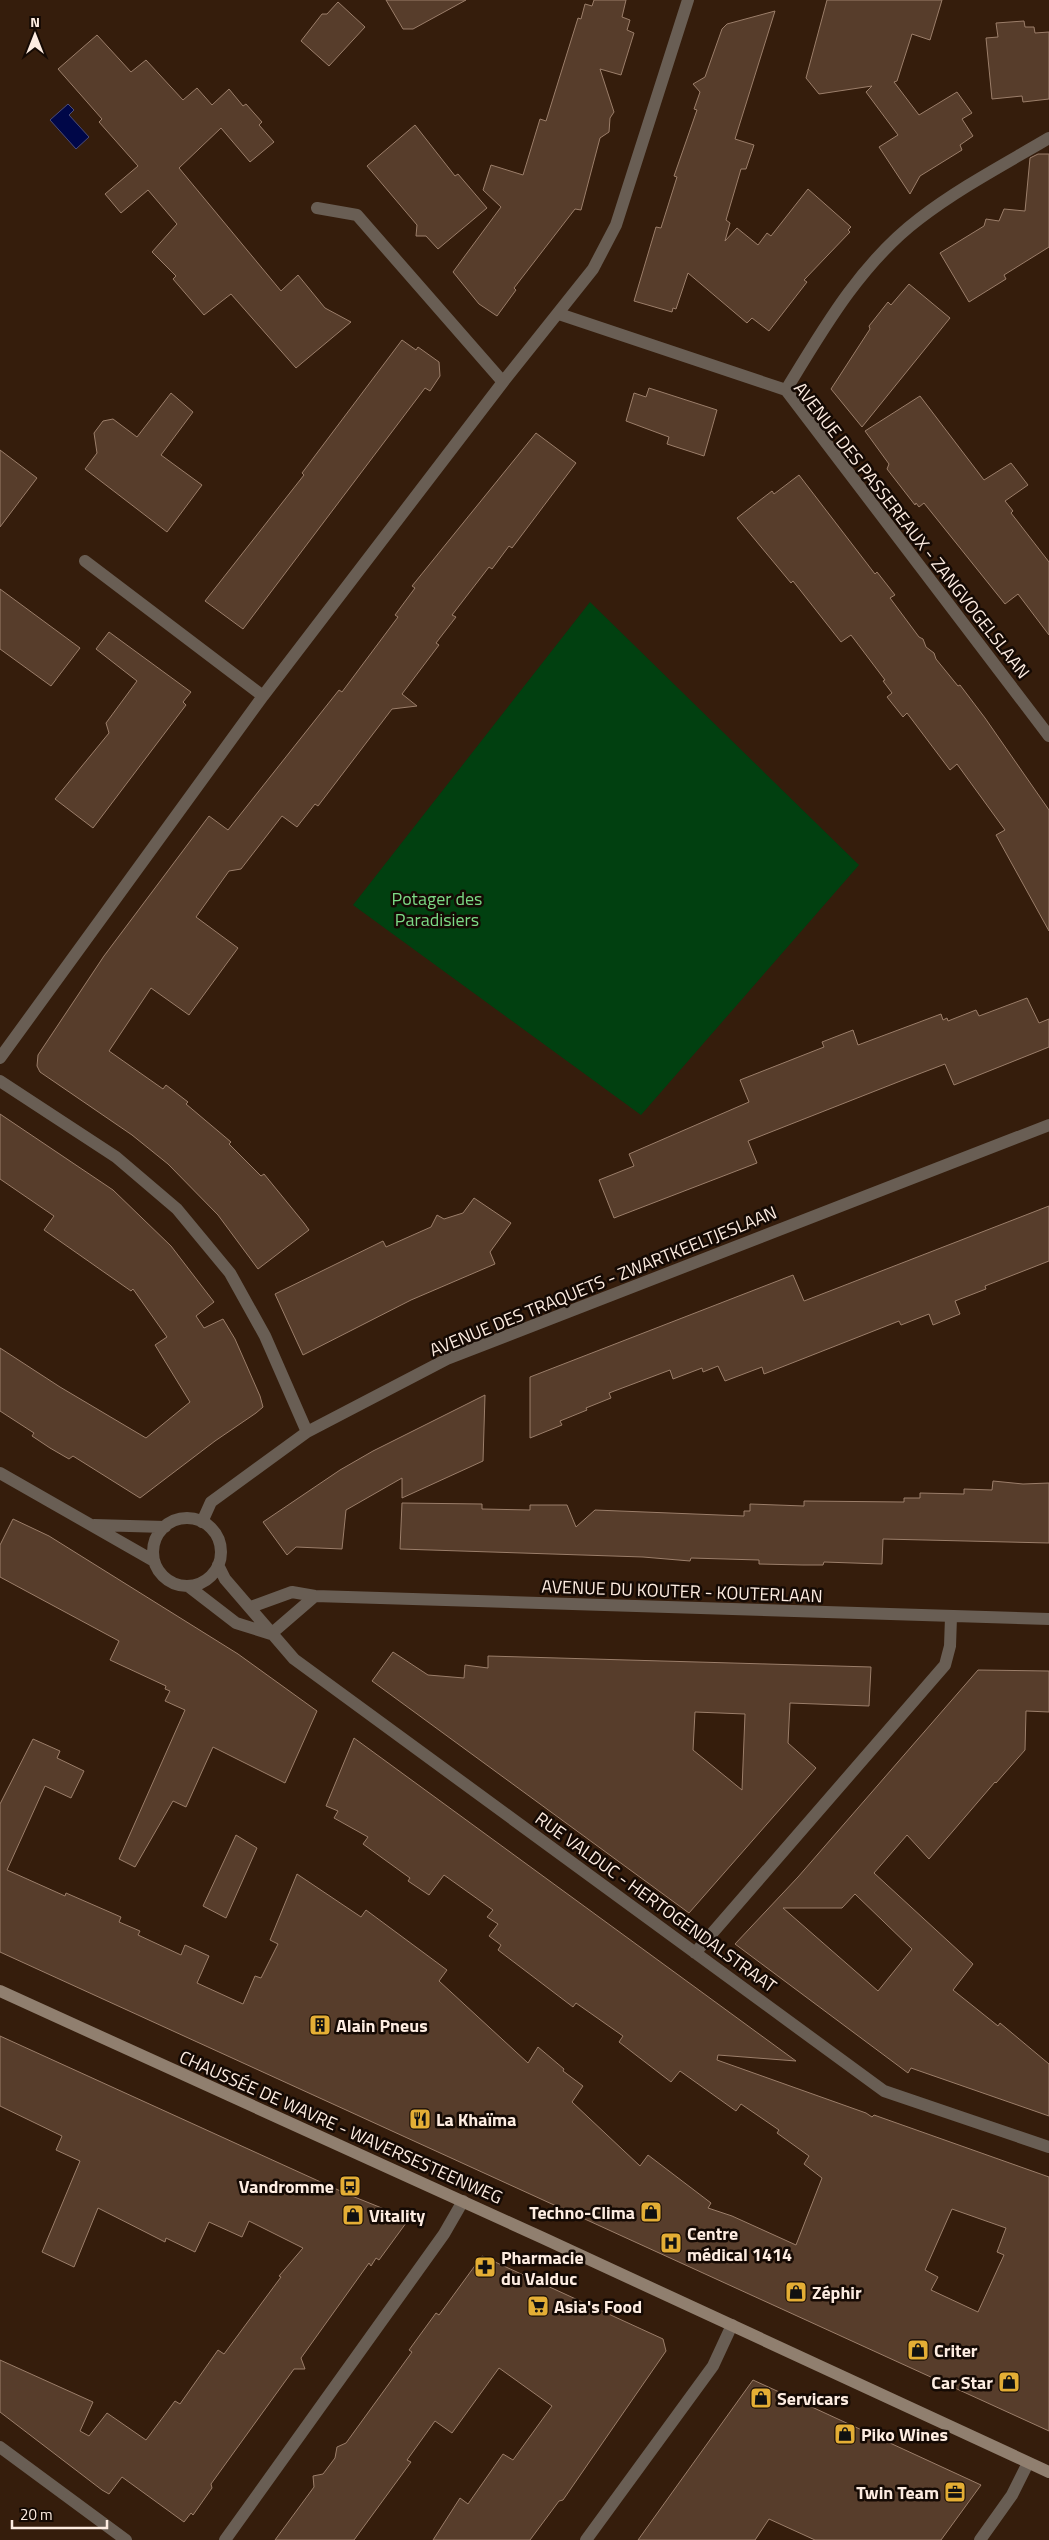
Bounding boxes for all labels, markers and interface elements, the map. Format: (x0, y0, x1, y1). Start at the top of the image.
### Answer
north arrow (10, 10, 60, 60)
text: N (30, 11, 40, 32)
street label: AVENUE DES PASSEREAUX - ZANGVOGELSLAAN (787, 376, 1037, 684)
park label: Potager des Paradisiers (392, 885, 482, 933)
street label: AVENUE DES TRAQUETS - ZWARTKEELTJESLAAN (425, 1199, 781, 1363)
street label: AVENUE DU KOUTER - KOUTERLAAN (541, 1573, 823, 1609)
street label: RUE VALDUC - HERTOGENDALSTRAAT (530, 1805, 783, 1999)
place label: Alain Pneus (336, 2012, 428, 2039)
building icon: Alain Pneus (308, 2013, 332, 2037)
street label: CHAUSSÉE DE WAVRE - WAVERSESTEENWEG (175, 2043, 507, 2211)
place label: La Khaïma (436, 2106, 516, 2133)
restaurant icon: La Khaïma (408, 2107, 432, 2131)
place label: Vandromme (239, 2173, 334, 2200)
bus stop icon: Vandromme (338, 2174, 362, 2198)
place label: Techno-Clima (529, 2199, 635, 2226)
shop icon: Techno-Clima (639, 2200, 663, 2224)
place label: Vitality (369, 2202, 425, 2229)
shop icon: Vitality (341, 2203, 365, 2227)
place label: Centre médical 1414 (687, 2220, 792, 2268)
hospital icon: Centre médical 1414 (659, 2231, 683, 2255)
place label: Pharmacie du Valduc (501, 2244, 584, 2292)
pharmacy icon: Pharmacie du Valduc (473, 2255, 497, 2279)
place label: Zéphir (812, 2279, 862, 2306)
shop icon: Zéphir (784, 2280, 808, 2304)
place label: Asia's Food (554, 2293, 642, 2320)
supermarket icon: Asia's Food (526, 2294, 550, 2318)
place label: Criter (934, 2337, 978, 2364)
shop icon: Criter (906, 2338, 930, 2362)
place label: Car Star (931, 2369, 993, 2396)
shop icon: Car Star (997, 2370, 1021, 2394)
place label: Servicars (777, 2385, 849, 2412)
shop icon: Servicars (749, 2386, 773, 2410)
place label: Piko Wines (861, 2421, 948, 2448)
shop icon: Piko Wines (833, 2422, 857, 2446)
place label: Twin Team (856, 2479, 939, 2506)
office icon: Twin Team (943, 2480, 967, 2504)
scale bar (12, 2498, 108, 2530)
text: 20 m (20, 2503, 53, 2526)

